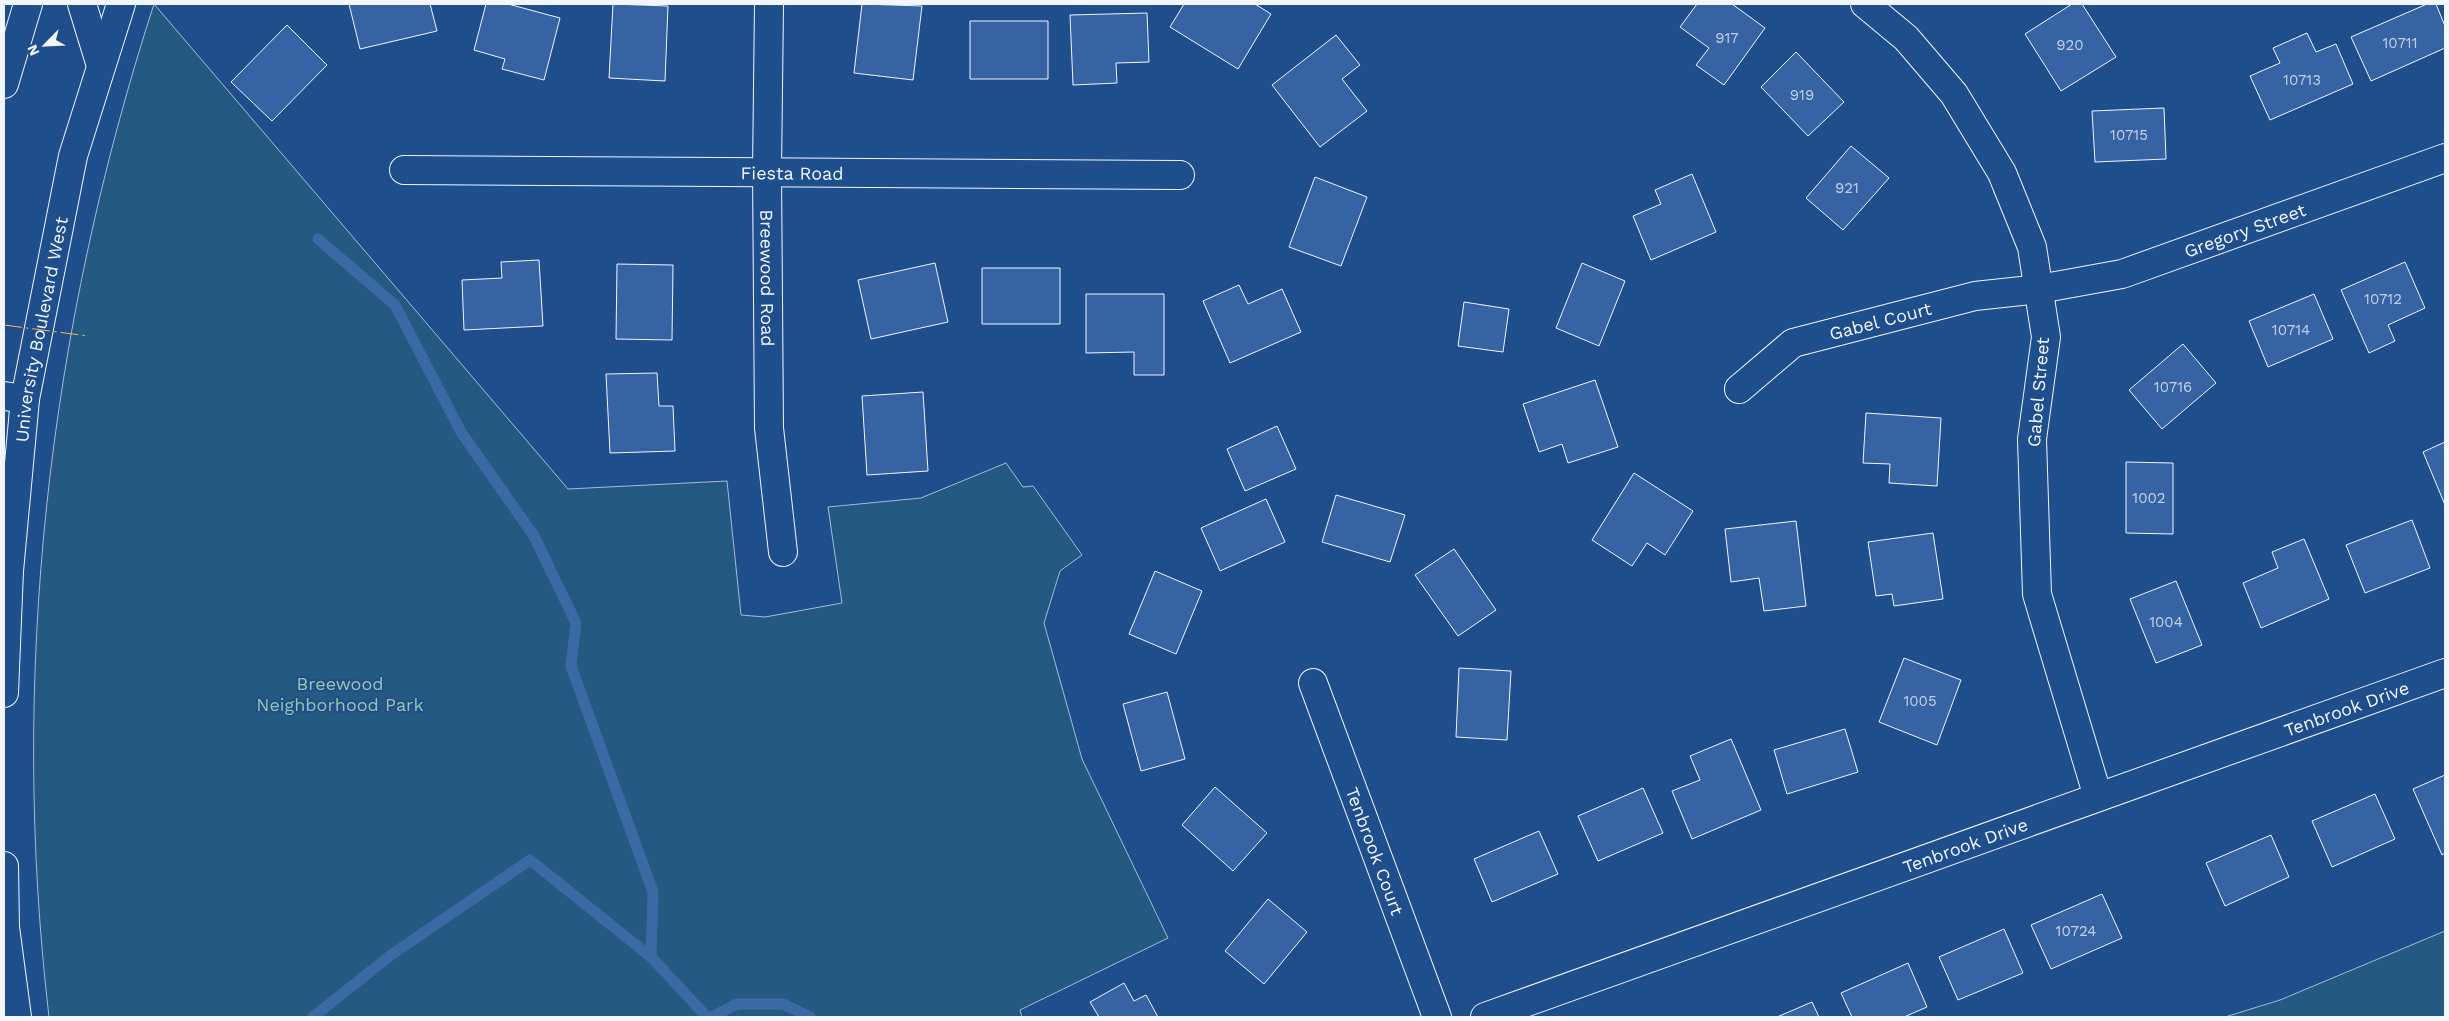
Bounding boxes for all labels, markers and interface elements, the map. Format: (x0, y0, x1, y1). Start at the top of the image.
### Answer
north arrow (20, 20, 70, 70)
house number: 917 (1715, 29, 1739, 47)
house number: 10711 (2383, 34, 2418, 52)
house number: 920 (2056, 36, 2084, 54)
text: N (24, 42, 43, 58)
house number: 10713 (2283, 71, 2321, 89)
house number: 919 (1790, 86, 1814, 104)
house number: 10715 (2110, 126, 2148, 144)
street label: Fiesta Road (740, 162, 844, 183)
house number: 921 (1835, 179, 1859, 197)
street label: Gregory Street (2181, 198, 2309, 261)
street label: Breewood Road (757, 209, 779, 347)
street label: University Boulevard West (11, 214, 71, 443)
house number: 10712 (2364, 290, 2402, 308)
street label: Gabel Court (1827, 297, 1934, 344)
house number: 10714 (2272, 321, 2310, 339)
street label: Gabel Street (2023, 336, 2053, 448)
house number: 10716 (2154, 378, 2192, 396)
house number: 1002 (2132, 489, 2166, 507)
house number: 1004 (2149, 613, 2183, 631)
park label: Breewood Neighborhood Park (256, 673, 424, 715)
street label: Tenbrook Drive (2281, 676, 2412, 740)
house number: 1005 (1903, 692, 1937, 710)
street label: Tenbrook Court (1342, 784, 1409, 918)
street label: Tenbrook Drive (1900, 813, 2030, 877)
house number: 10724 (2056, 922, 2096, 940)

